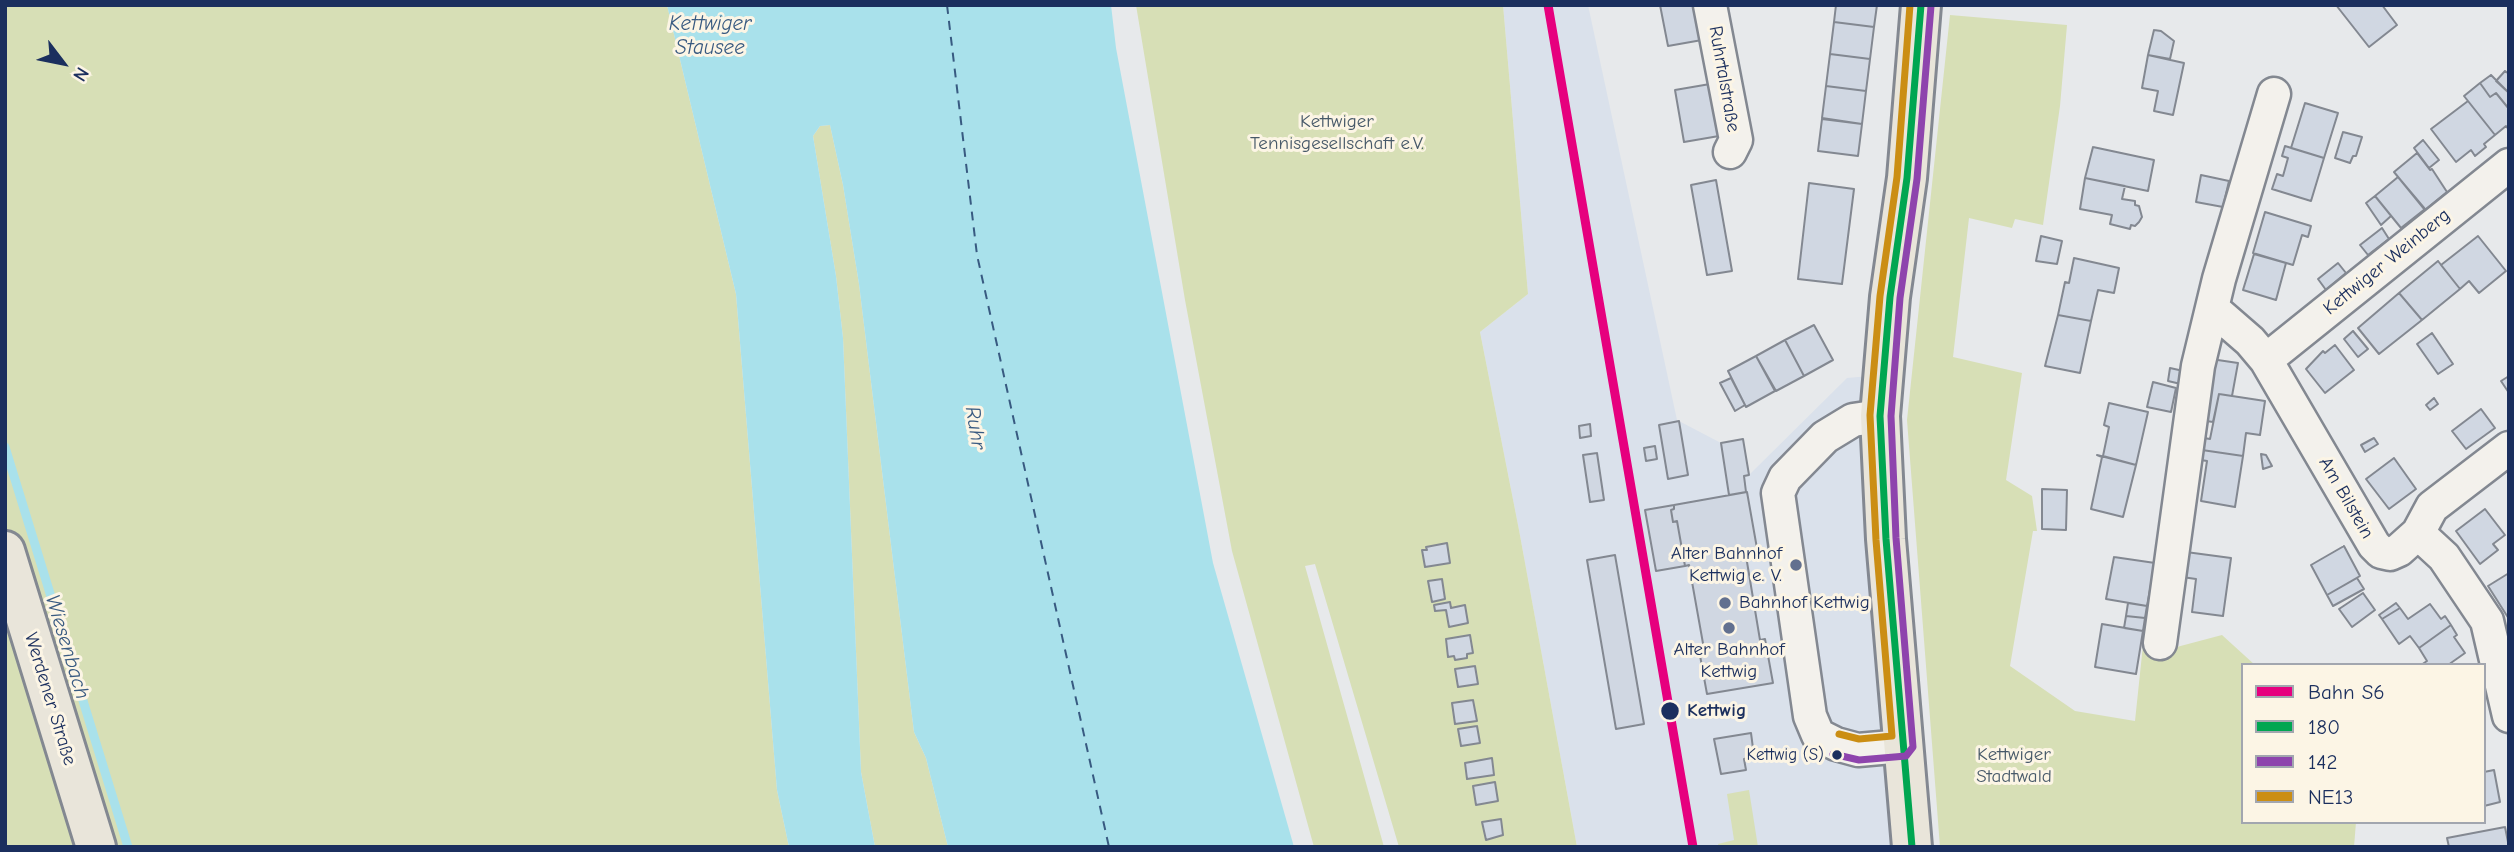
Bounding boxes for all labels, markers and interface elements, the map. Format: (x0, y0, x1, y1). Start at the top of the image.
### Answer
water label: Kettwiger Stausee (669, 11, 751, 61)
street label: Ruhrtalstraße (1703, 24, 1745, 134)
north arrow (28, 28, 98, 98)
text: N (68, 63, 93, 85)
park label: Kettwiger Tennisgesellschaft e.V. (1250, 111, 1424, 155)
street label: Kettwiger Weinberg (2319, 204, 2455, 320)
water label: Ruhr (959, 405, 991, 451)
street label: Am Bilstein (2314, 453, 2378, 543)
place label: Alter Bahnhof Kettwig e. V. (1671, 543, 1782, 587)
marker: Alter Bahnhof Kettwig e. V. (1788, 557, 1804, 573)
water label: Wiesenbach (39, 592, 95, 702)
place label: Bahnhof Kettwig (1739, 592, 1870, 614)
marker: Bahnhof Kettwig (1717, 595, 1733, 611)
marker: Alter Bahnhof Kettwig (1721, 620, 1737, 636)
street label: Werdener Straße (19, 630, 81, 768)
place label: Alter Bahnhof Kettwig (1673, 639, 1785, 683)
legend (2241, 663, 2486, 824)
text: Bahn S6 (2308, 680, 2385, 704)
marker: Kettwig (1659, 700, 1681, 722)
place label: Kettwig (1687, 700, 1746, 722)
text: 180 (2308, 715, 2340, 739)
park label: Kettwiger Stadtwald (1976, 744, 2052, 788)
place label: Kettwig (S) (1746, 745, 1824, 765)
marker: Kettwig (S) (1830, 748, 1844, 762)
text: 142 (2308, 750, 2337, 774)
text: NE13 (2308, 785, 2353, 809)

